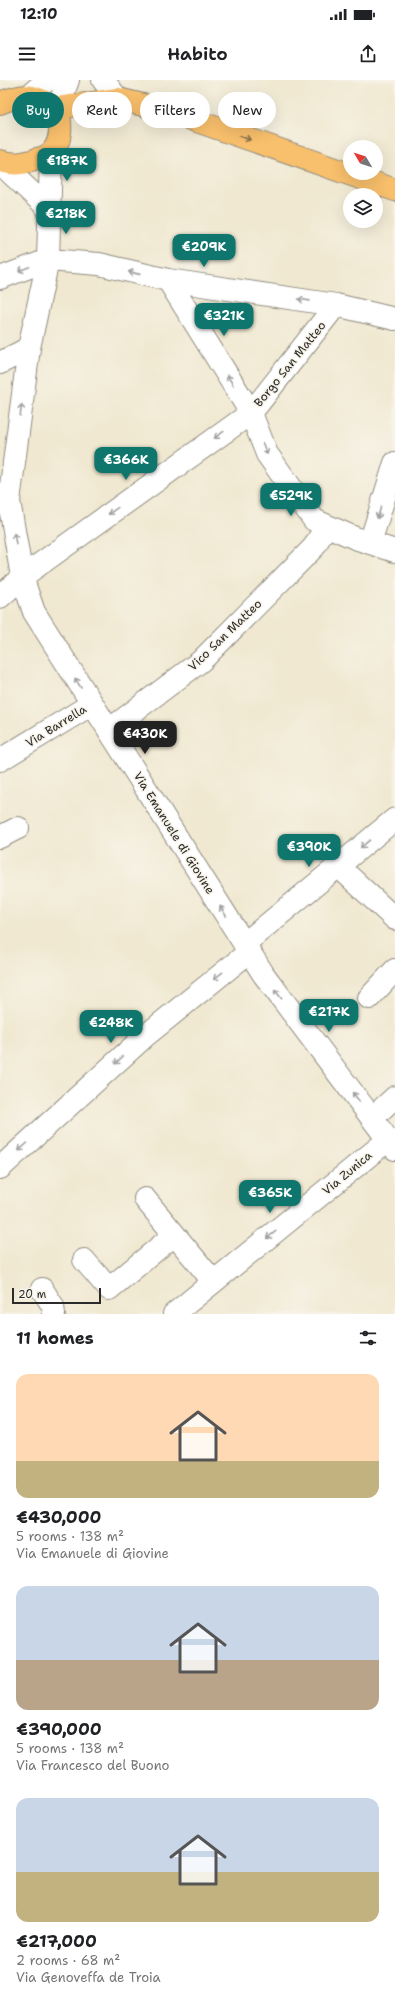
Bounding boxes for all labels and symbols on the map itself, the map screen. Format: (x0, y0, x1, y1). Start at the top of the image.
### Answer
one-way arrow (238, 135, 251, 142)
north arrow (343, 140, 383, 180)
pin: €187K (39, 148, 95, 182)
pin: €218K (38, 201, 94, 235)
pin: €209K (176, 234, 232, 268)
one-way arrow (18, 266, 30, 274)
one-way arrow (128, 268, 141, 276)
one-way arrow (298, 296, 311, 304)
pin: €321K (196, 303, 252, 337)
street label: Borgo San Matteo (250, 318, 330, 410)
one-way arrow (226, 374, 234, 385)
one-way arrow (17, 404, 25, 417)
one-way arrow (214, 431, 225, 439)
one-way arrow (262, 442, 270, 454)
pin: €366K (98, 447, 154, 481)
pin: €529K (263, 483, 319, 517)
one-way arrow (108, 507, 119, 515)
one-way arrow (375, 507, 382, 520)
one-way arrow (11, 533, 19, 546)
street label: Vico San Matteo (185, 596, 265, 674)
one-way arrow (74, 677, 82, 689)
street label: Via Barrella (23, 701, 90, 751)
pin: €430K (117, 721, 173, 755)
street label: Via Emanuele di Giovine (130, 769, 218, 897)
pin: €390K (281, 834, 337, 868)
one-way arrow (359, 840, 370, 848)
one-way arrow (219, 906, 227, 917)
one-way arrow (213, 972, 224, 981)
one-way arrow (273, 988, 282, 999)
pin: €217K (301, 999, 357, 1033)
pin: €248K (83, 1010, 139, 1044)
one-way arrow (113, 1055, 124, 1064)
one-way arrow (352, 1092, 360, 1103)
one-way arrow (17, 1143, 28, 1152)
street label: Via Zunica (319, 1147, 376, 1198)
pin: €365K (242, 1180, 298, 1214)
one-way arrow (266, 1231, 277, 1239)
scale bar (12, 1286, 101, 1305)

